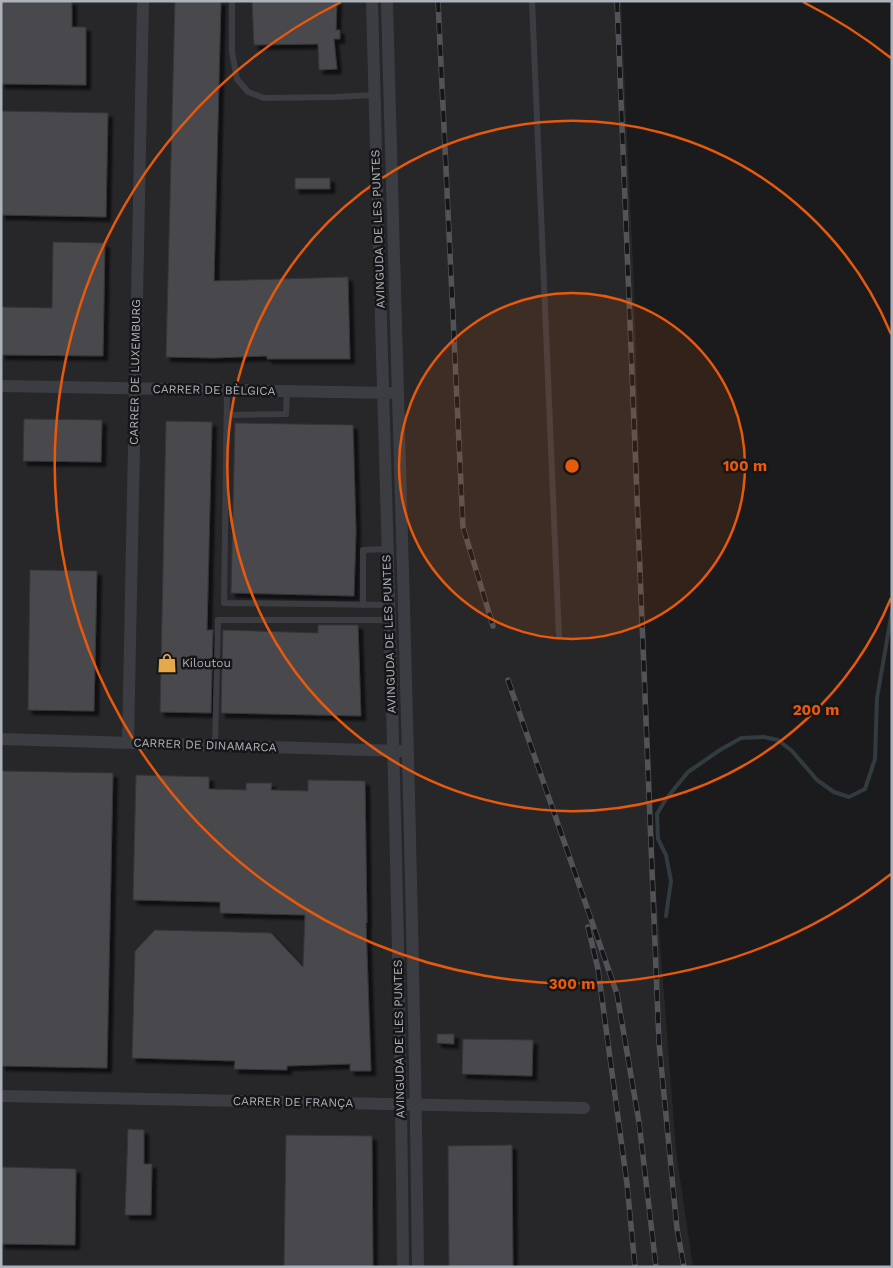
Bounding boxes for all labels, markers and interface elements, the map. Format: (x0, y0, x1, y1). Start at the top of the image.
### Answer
street label: AVINGUDA DE LES PUNTES (368, 149, 388, 309)
street label: CARRER DE LUXEMBURG (127, 299, 143, 445)
street label: CARRER DE BÈLGICA (152, 382, 276, 398)
centre of rings (563, 457, 581, 475)
text: 100 m (723, 457, 767, 475)
street label: AVINGUDA DE LES PUNTES (379, 554, 399, 714)
shop icon: Kiloutou (156, 652, 178, 674)
place label: Kiloutou (182, 656, 231, 670)
text: 200 m (793, 701, 839, 719)
street label: CARRER DE DINAMARCA (133, 736, 277, 755)
street label: AVINGUDA DE LES PUNTES (391, 960, 407, 1118)
text: 300 m (549, 975, 595, 993)
street label: CARRER DE FRANÇA (233, 1094, 353, 1110)

